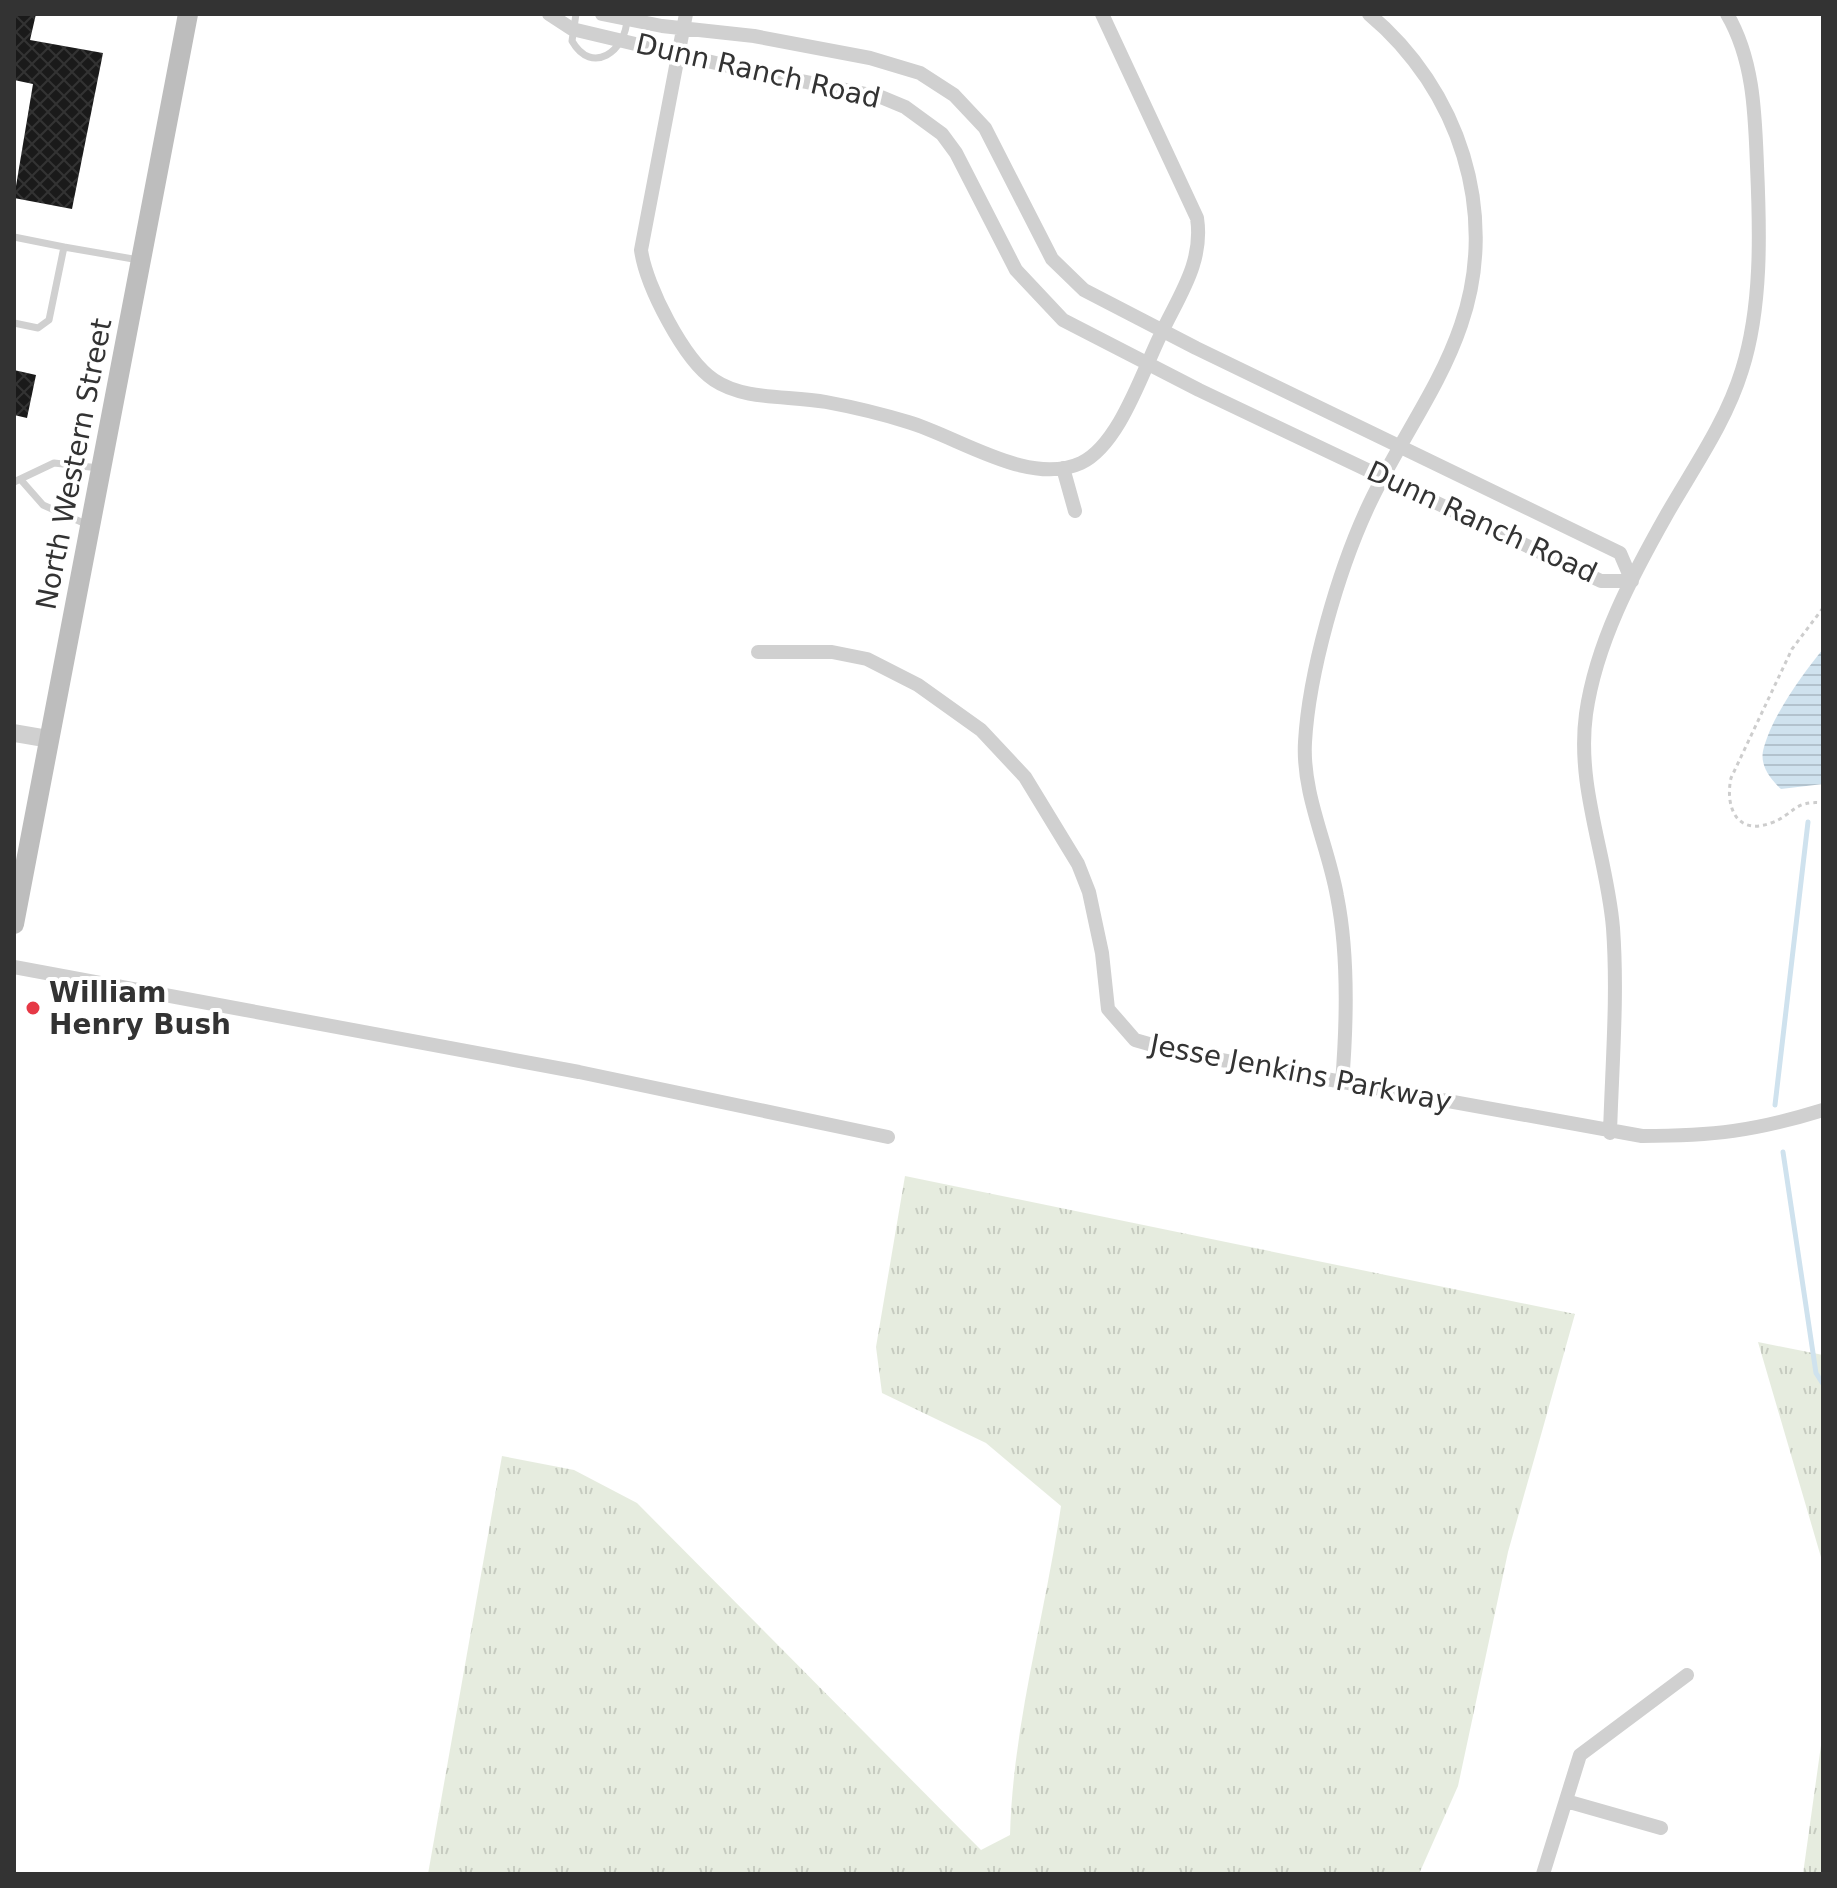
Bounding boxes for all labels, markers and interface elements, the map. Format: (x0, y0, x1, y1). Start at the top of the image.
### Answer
street label: Dunn Ranch Road (633, 27, 883, 115)
street label: North Western Street (30, 316, 118, 612)
street label: Dunn Ranch Road (1362, 454, 1602, 590)
place label: William Henry Bush (49, 976, 231, 1041)
marker: William Henry Bush (24, 999, 42, 1017)
street label: Jesse Jenkins Parkway (1146, 1027, 1455, 1118)

